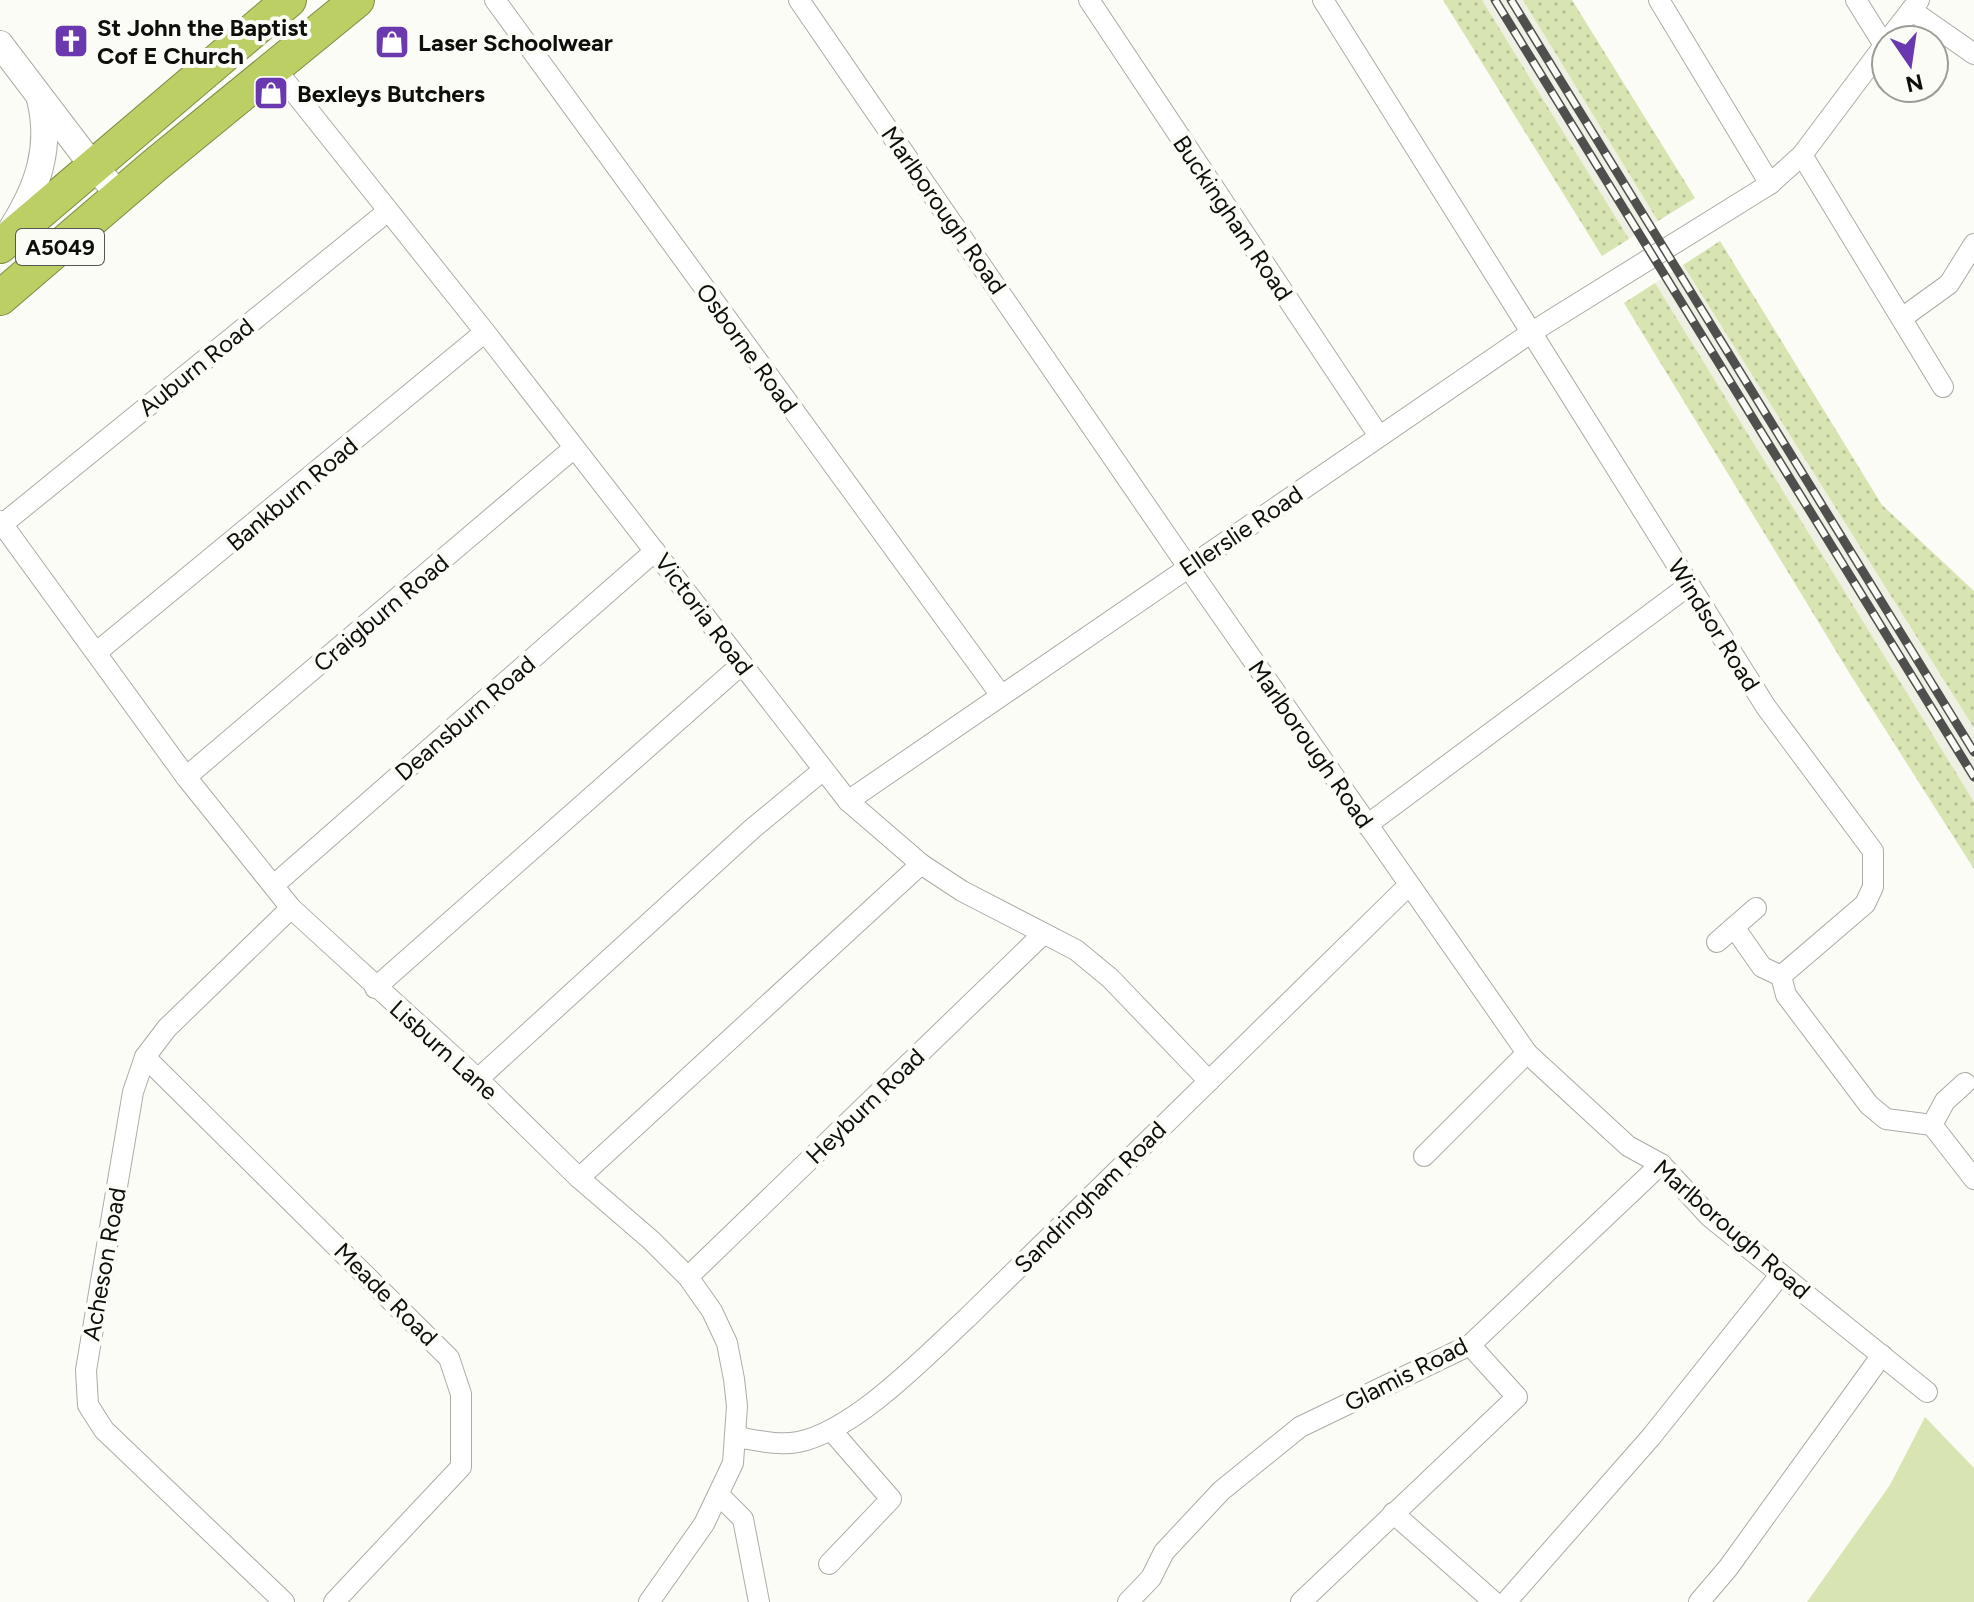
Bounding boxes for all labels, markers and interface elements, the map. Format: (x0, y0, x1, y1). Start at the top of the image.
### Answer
place label: St John the Baptist Cof E Church (97, 13, 308, 70)
church icon: St John the Baptist Cof E Church (52, 22, 90, 60)
shop icon: Laser Schoolwear (373, 23, 411, 61)
north arrow (1870, 24, 1950, 104)
place label: Laser Schoolwear (418, 28, 613, 57)
text: N (1903, 68, 1926, 98)
shop icon: Bexleys Butchers (252, 74, 290, 112)
place label: Bexleys Butchers (297, 79, 485, 108)
street label: Marlborough Road (875, 121, 1013, 299)
street label: Buckingham Road (1167, 130, 1299, 306)
road number: A5049 (16, 229, 104, 265)
street label: Osborne Road (690, 277, 804, 419)
street label: Auburn Road (133, 312, 259, 422)
street label: Bankburn Road (221, 431, 363, 557)
street label: Ellerslie Road (1174, 479, 1308, 583)
street label: Victoria Road (649, 547, 759, 681)
street label: Craigburn Road (308, 548, 454, 678)
street label: Windsor Road (1662, 554, 1766, 696)
street label: Deansburn Road (389, 649, 541, 787)
street label: Marlborough Road (1242, 655, 1380, 833)
street label: Lisburn Lane (384, 994, 504, 1106)
street label: Heyburn Road (800, 1042, 930, 1170)
street label: Sandringham Road (1008, 1115, 1172, 1279)
street label: Marlborough Road (1648, 1153, 1816, 1305)
street label: Acheson Road (76, 1185, 132, 1343)
street label: Meade Road (328, 1236, 444, 1352)
street label: Glamis Road (1340, 1331, 1472, 1417)

